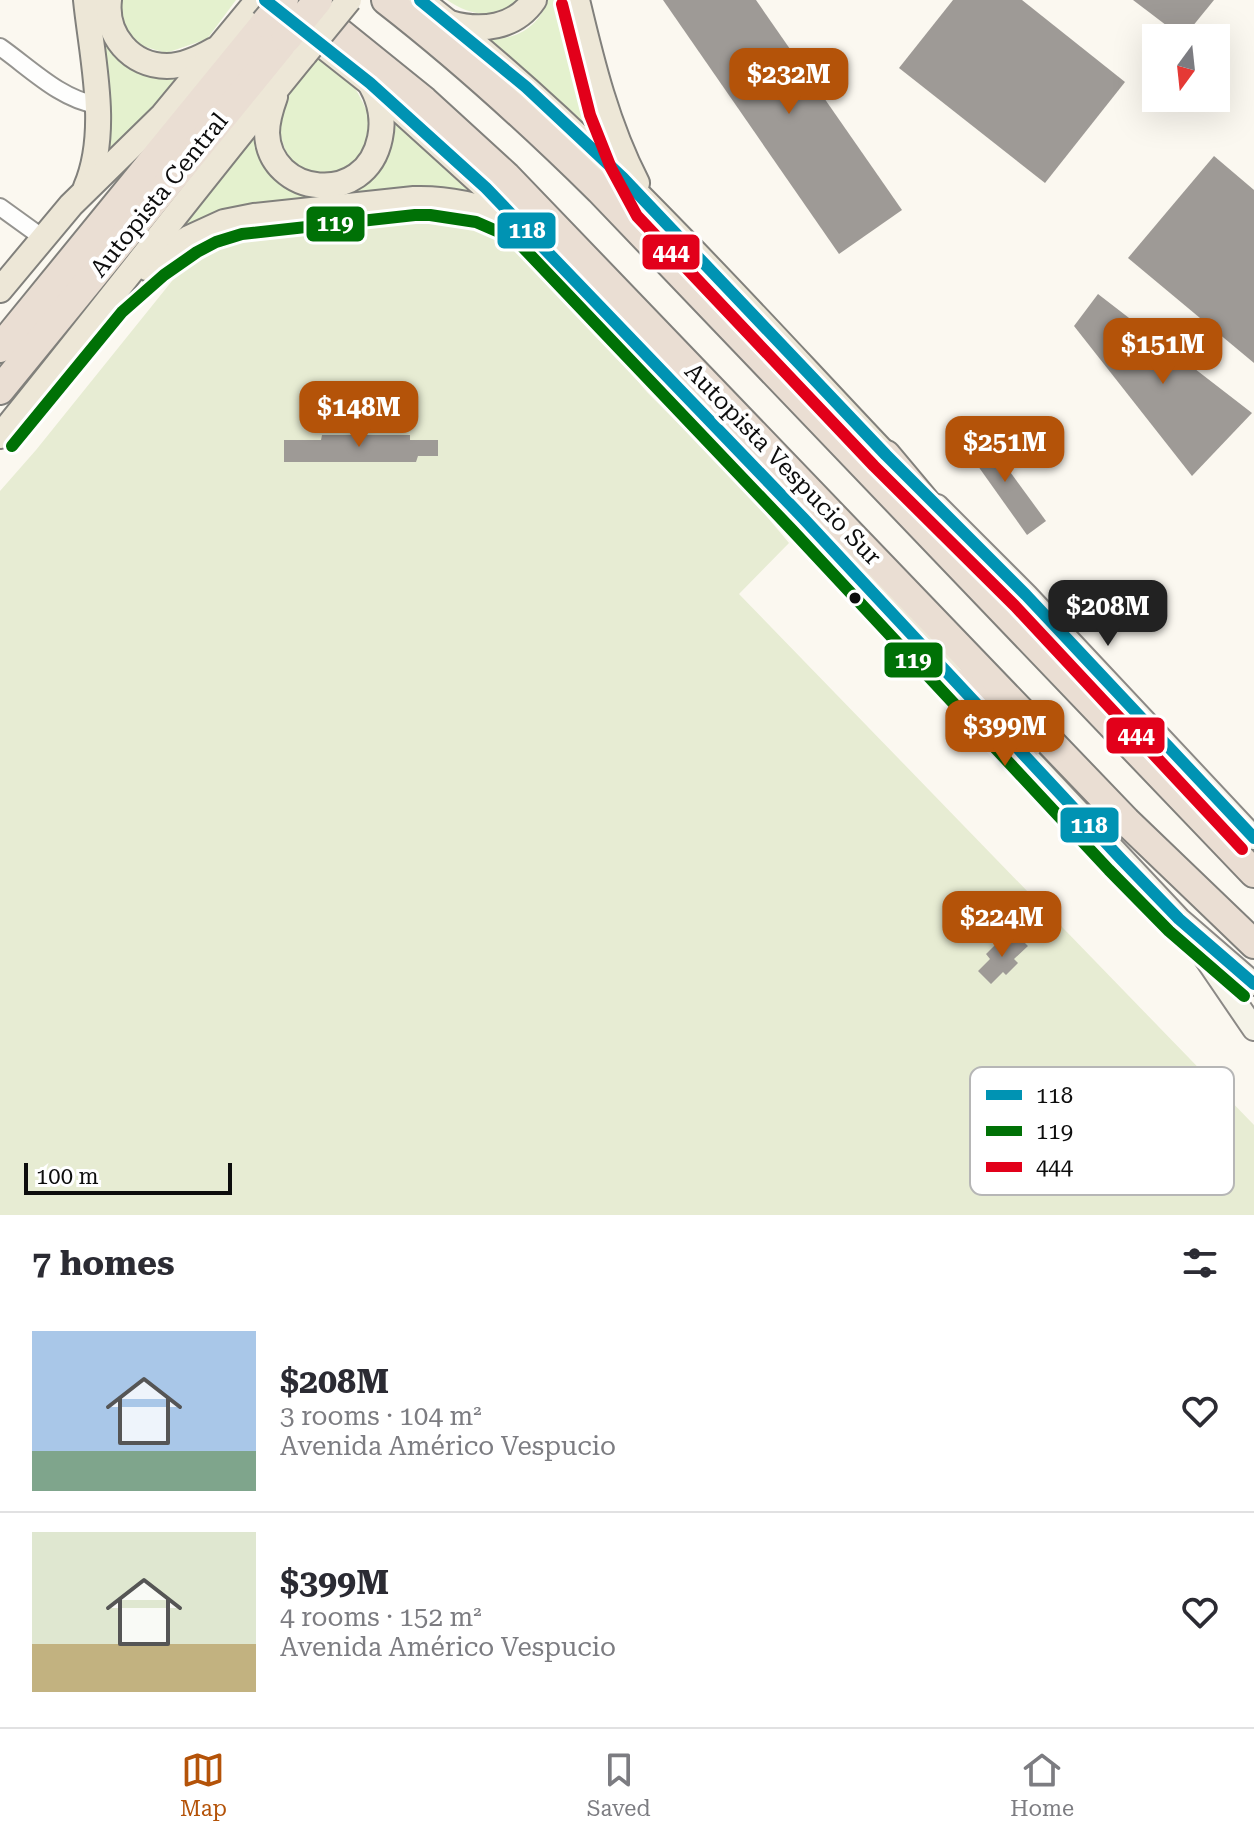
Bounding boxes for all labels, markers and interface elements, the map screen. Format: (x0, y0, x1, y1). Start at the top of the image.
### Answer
north arrow (1142, 24, 1230, 112)
map controls (1142, 24, 1230, 112)
pin: $232M (733, 48, 845, 116)
text: $232M (747, 59, 831, 89)
street label: Autopista Central (84, 107, 234, 283)
line badge: 119 (305, 205, 366, 243)
text: 119 (317, 211, 353, 236)
line badge: 118 (496, 211, 557, 250)
text: 118 (509, 218, 545, 243)
line badge: 444 (641, 233, 701, 271)
text: 444 (653, 240, 690, 265)
pin: $151M (1107, 318, 1219, 386)
text: $151M (1121, 329, 1205, 359)
street label: Autopista Vespucio Sur (679, 357, 887, 571)
pin: $148M (303, 381, 415, 449)
text: $148M (317, 392, 401, 422)
pin: $251M (949, 416, 1061, 484)
text: $251M (963, 427, 1047, 457)
pin: $208M (1052, 580, 1164, 648)
unlabelled marker (847, 590, 863, 606)
text: $208M (1066, 591, 1150, 621)
line badge: 119 (883, 641, 944, 679)
text: 119 (895, 648, 931, 673)
pin: $399M (949, 700, 1061, 768)
text: $399M (963, 711, 1047, 741)
line badge: 444 (1105, 716, 1166, 755)
text: 444 (1118, 723, 1155, 748)
line badge: 118 (1059, 806, 1120, 844)
text: 118 (1071, 813, 1107, 838)
pin: $224M (946, 891, 1058, 959)
text: $224M (960, 902, 1044, 932)
legend (970, 1067, 1234, 1195)
text: 118 (1036, 1083, 1073, 1108)
text: 119 (1036, 1119, 1073, 1144)
text: 444 (1036, 1155, 1074, 1180)
scale bar (24, 1159, 232, 1195)
text: 100 m (36, 1164, 99, 1189)
icon: filters (1178, 1241, 1222, 1285)
text: 7 homes (32, 1243, 175, 1283)
text: $208M (280, 1361, 389, 1401)
icon: home (96, 1363, 192, 1459)
icon: heart (1178, 1389, 1222, 1433)
text: 3 rooms · 104 m² (280, 1401, 482, 1431)
text: Avenida Américo Vespucio (280, 1431, 616, 1461)
text: $399M (280, 1562, 389, 1602)
icon: home (96, 1564, 192, 1660)
icon: heart (1178, 1590, 1222, 1634)
text: 4 rooms · 152 m² (280, 1602, 482, 1632)
text: Avenida Américo Vespucio (280, 1632, 616, 1662)
tab: Map (180, 1748, 227, 1821)
tab: Saved (587, 1748, 651, 1821)
tab: Home (1010, 1748, 1074, 1821)

